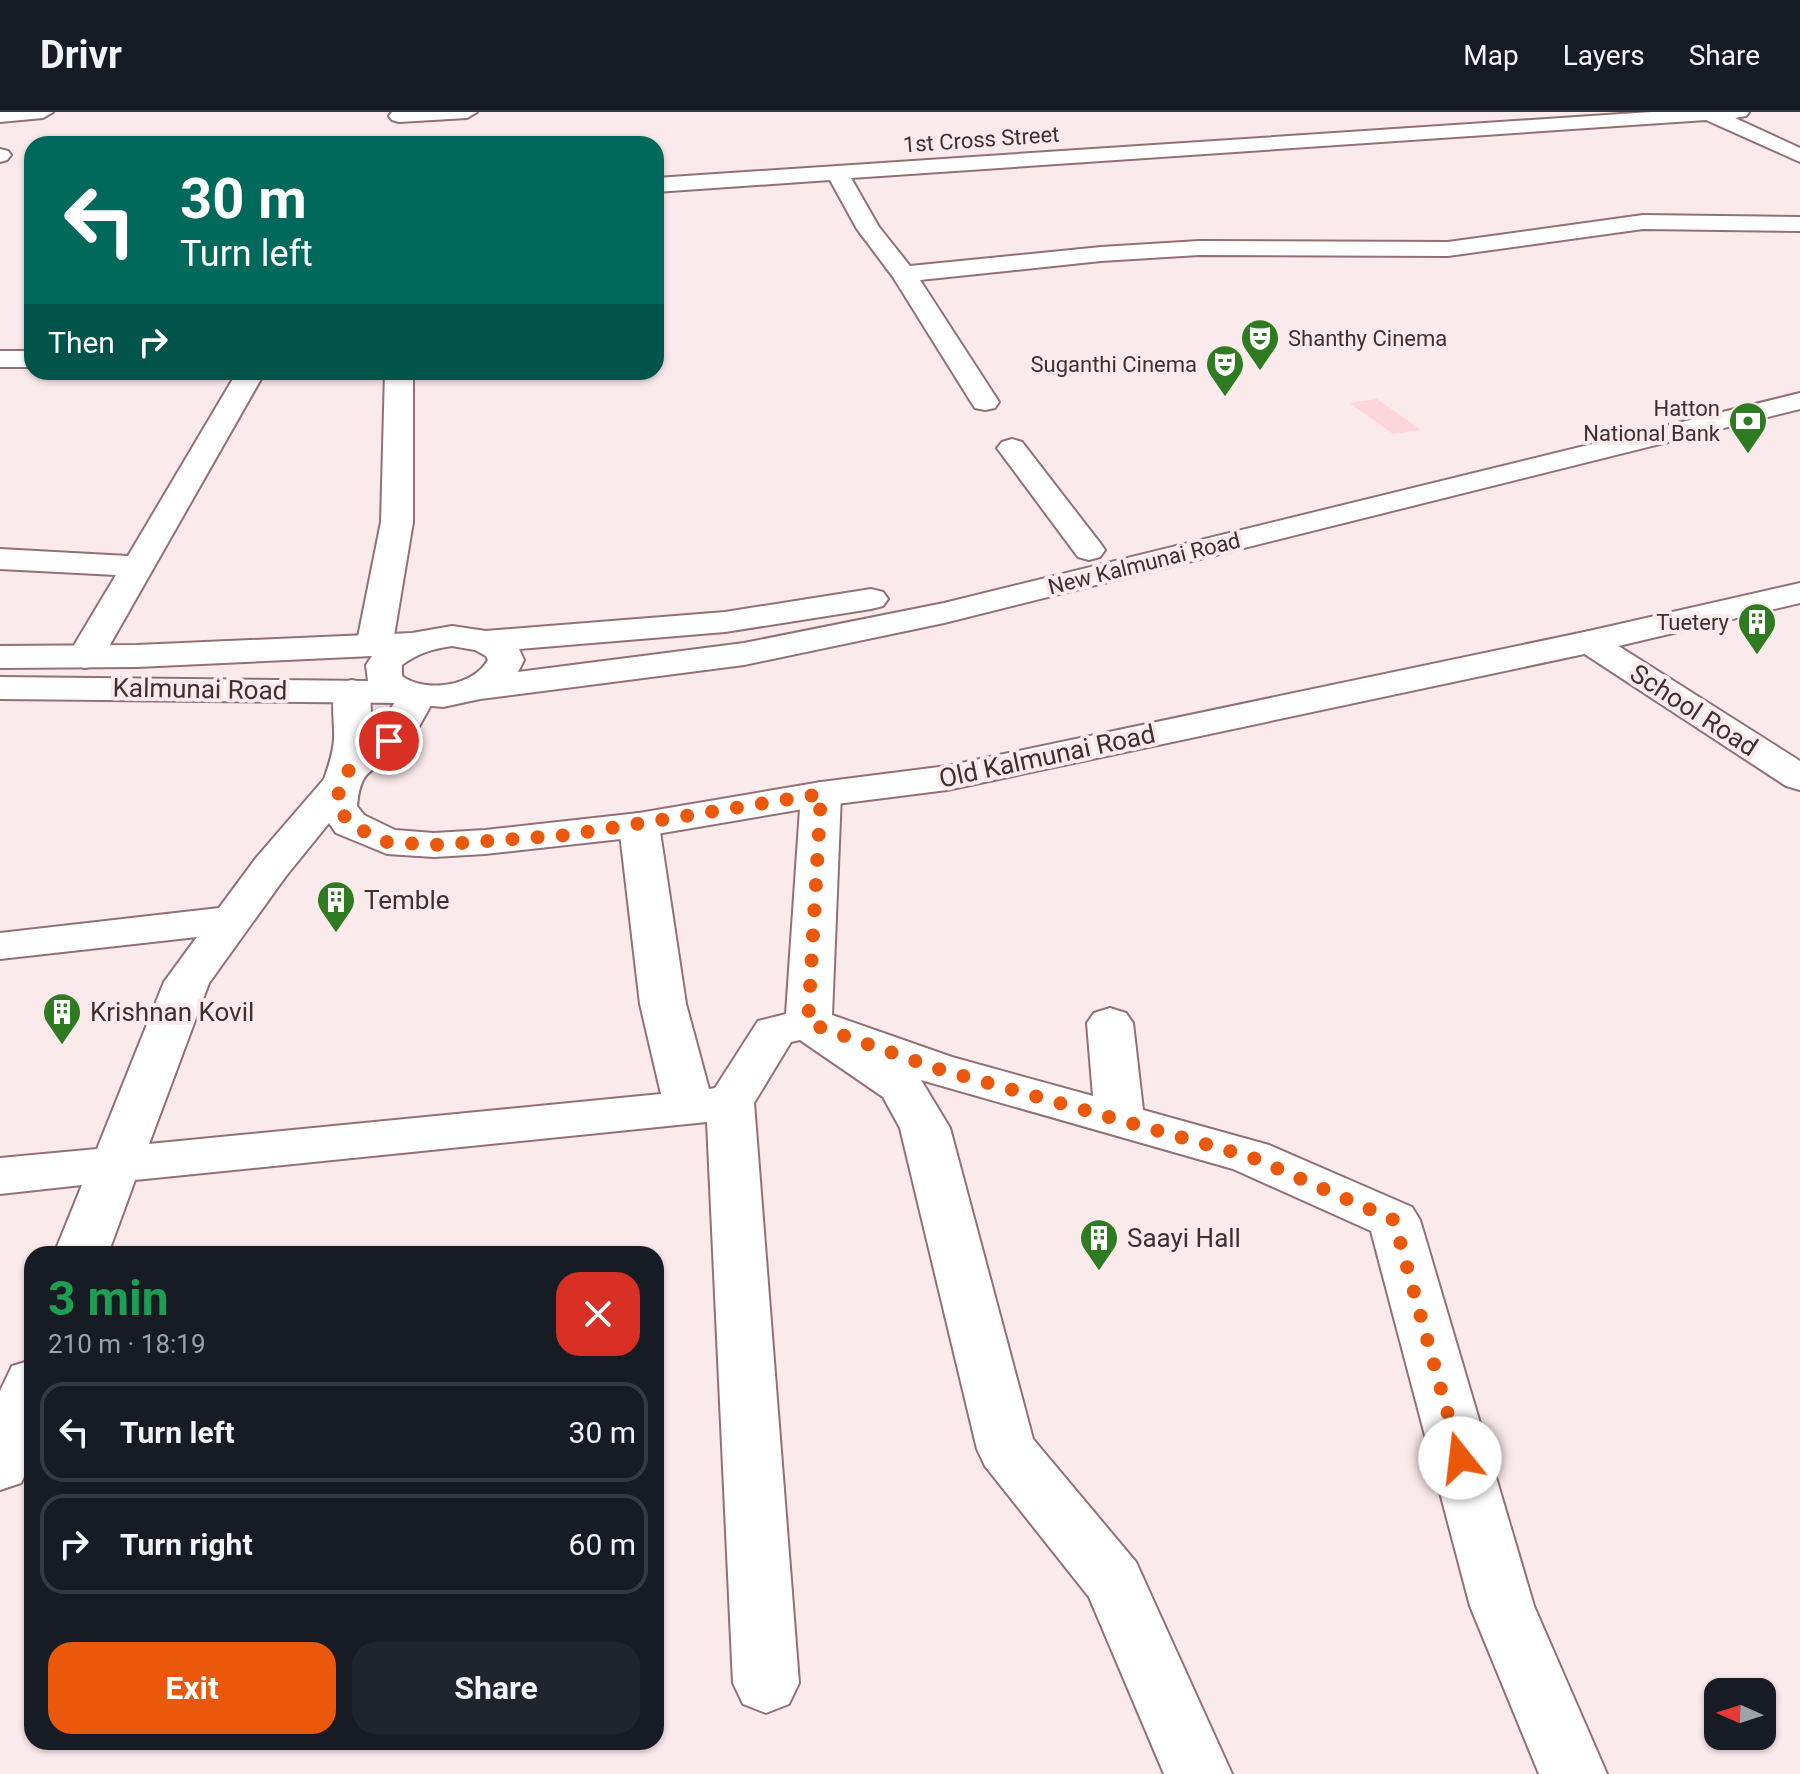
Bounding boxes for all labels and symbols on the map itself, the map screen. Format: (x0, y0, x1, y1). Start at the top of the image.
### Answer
street label: 1st Cross Street (902, 122, 1060, 157)
theatre icon: Shanthy Cinema (1239, 317, 1281, 372)
place label: Shanthy Cinema (1288, 326, 1447, 351)
theatre icon: Suganthi Cinema (1204, 343, 1246, 398)
place label: Suganthi Cinema (1030, 352, 1197, 377)
place label: Hatton National Bank (1583, 396, 1721, 446)
bank icon: Hatton National Bank (1727, 400, 1769, 455)
street label: New Kalmunai Road (1045, 527, 1243, 599)
building icon: Tuetery (1736, 601, 1778, 656)
place label: Tuetery (1656, 610, 1730, 635)
street label: School Road (1625, 658, 1763, 762)
street label: Kalmunai Road (112, 672, 288, 706)
pin (355, 707, 423, 775)
street label: Old Kalmunai Road (936, 718, 1158, 794)
building icon: Temble (315, 879, 357, 934)
place label: Temble (364, 885, 450, 915)
building icon: Krishnan Kovil (41, 991, 83, 1046)
place label: Krishnan Kovil (90, 997, 254, 1027)
building icon: Saayi Hall (1078, 1217, 1120, 1272)
place label: Saayi Hall (1127, 1223, 1241, 1253)
position arrow (1418, 1416, 1502, 1500)
north arrow (1704, 1678, 1776, 1750)

